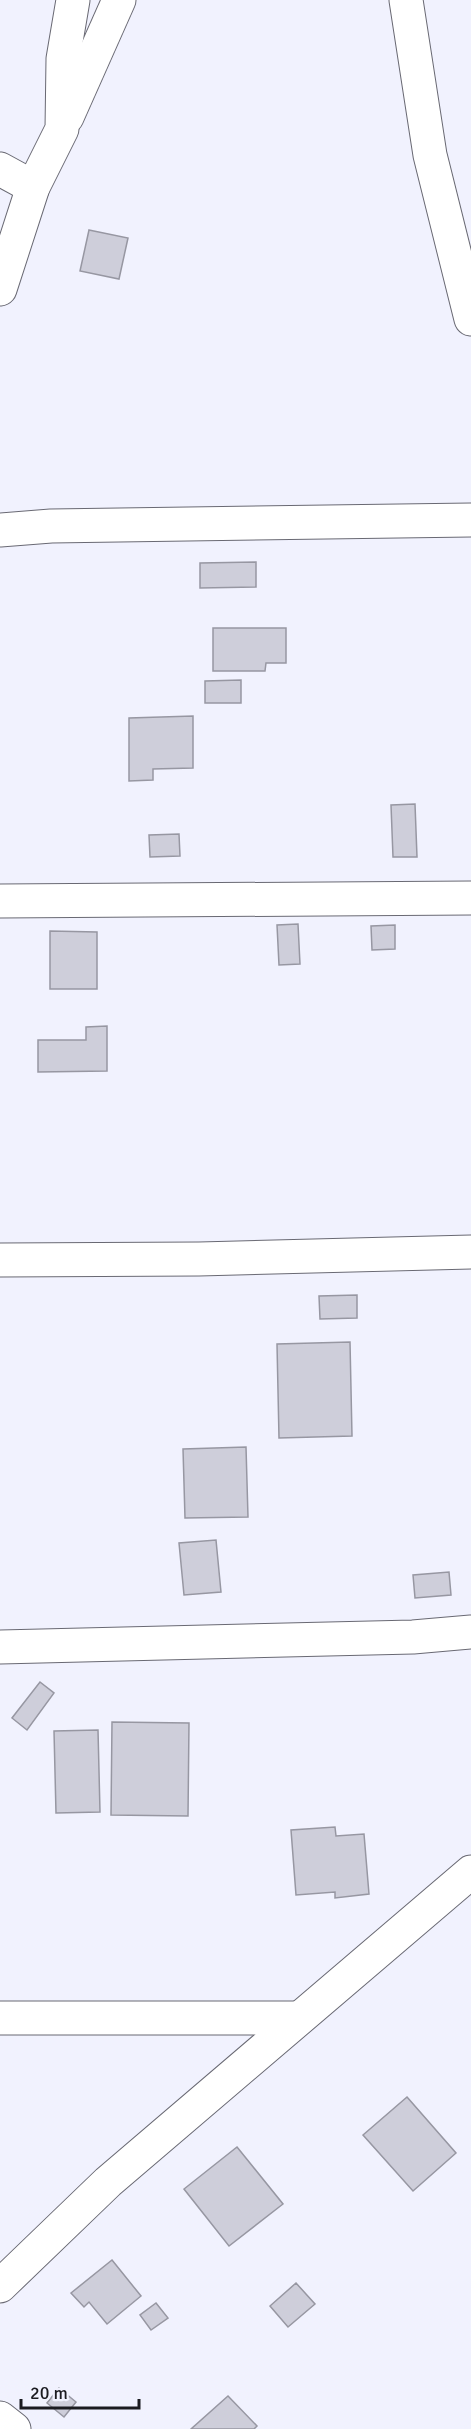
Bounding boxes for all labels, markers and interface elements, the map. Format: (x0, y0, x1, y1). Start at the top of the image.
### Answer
scale bar (21, 2372, 140, 2410)
text: 20 m (30, 2382, 68, 2404)

